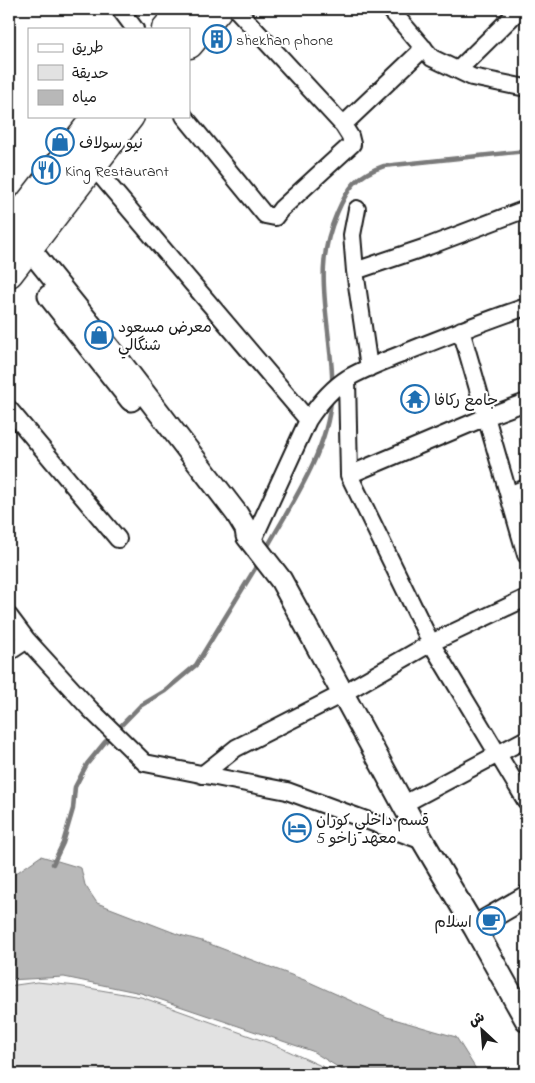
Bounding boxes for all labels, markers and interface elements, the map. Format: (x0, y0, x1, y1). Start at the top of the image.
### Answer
building icon: shekhan phone (202, 24, 232, 54)
legend (28, 28, 190, 118)
place label: shekhan phone (236, 29, 334, 53)
text: طريق (72, 37, 104, 59)
text: حديقة (72, 63, 109, 85)
text: مياه (72, 87, 97, 109)
shop icon: نيو سولاف (45, 127, 75, 157)
place label: نيو سولاف (79, 132, 143, 156)
restaurant icon: King Restaurant (31, 155, 61, 185)
place label: King Restaurant (65, 160, 169, 184)
place label: معرض مسعود شنگالي (118, 316, 212, 359)
shop icon: معرض مسعود شنگالي (84, 320, 114, 350)
temple icon: جامع ركافا (400, 384, 430, 414)
place label: جامع ركافا (434, 389, 498, 413)
place label: قسم داخلي كوران معهد زاخو 5 (316, 809, 429, 851)
hotel icon: قسم داخلي كوران معهد زاخو 5 (282, 813, 312, 843)
cafe icon: اسلام (476, 906, 506, 936)
place label: اسلام (434, 911, 472, 935)
north arrow (458, 1006, 508, 1056)
text: ش (465, 1007, 488, 1032)

